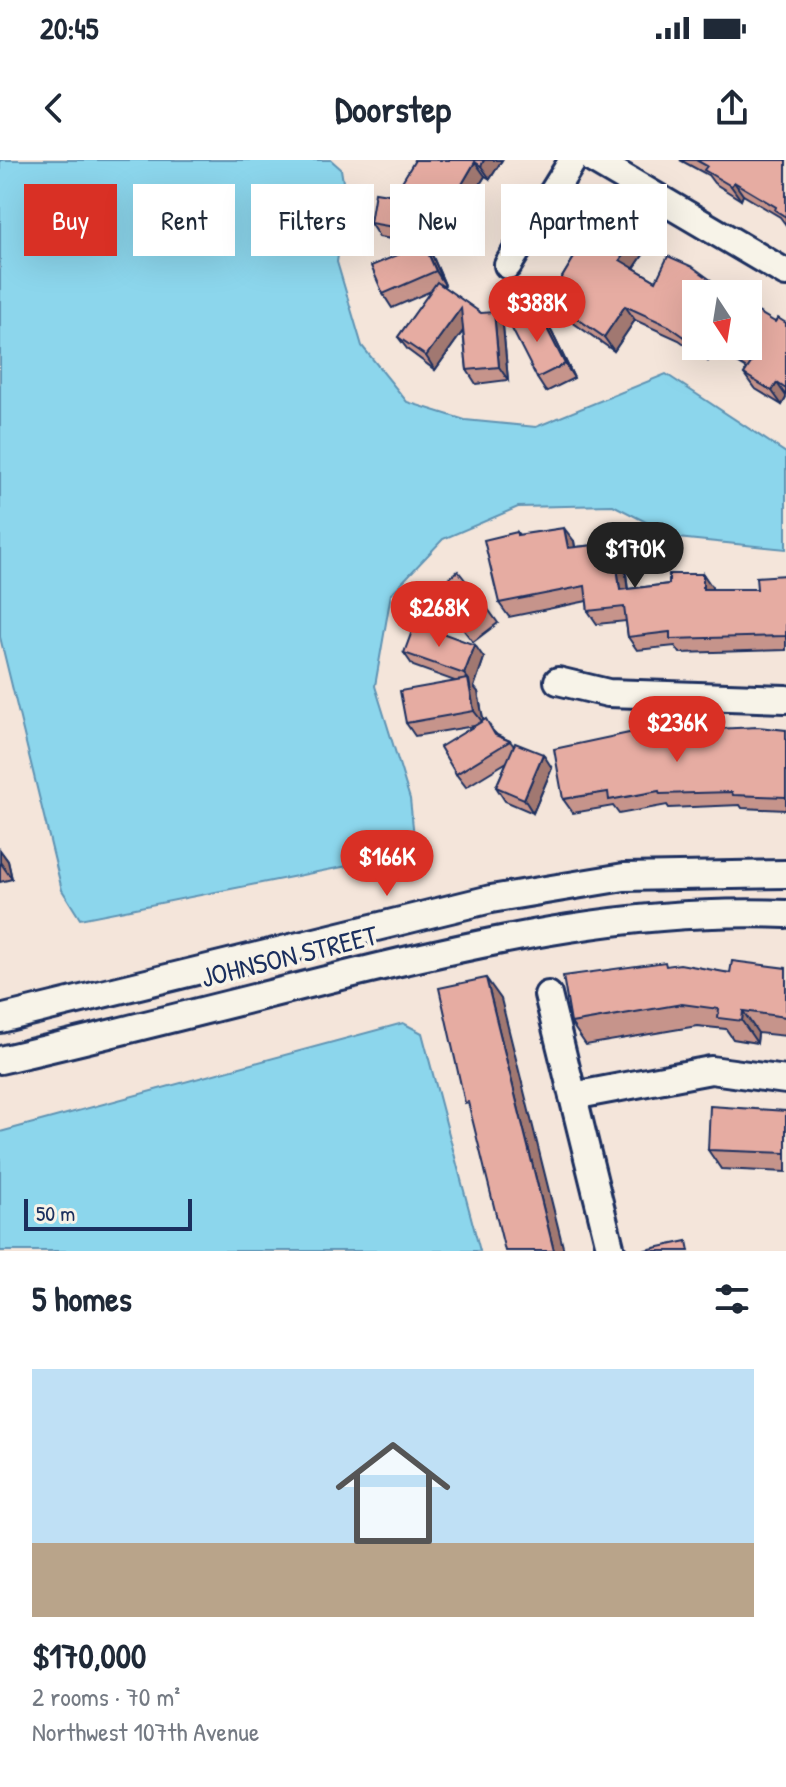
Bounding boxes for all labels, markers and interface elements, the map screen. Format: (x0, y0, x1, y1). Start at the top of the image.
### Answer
text: 20:45 (40, 8, 98, 48)
text: Doorstep (335, 84, 451, 133)
icon: back (32, 86, 76, 130)
icon: share (710, 86, 754, 130)
chip: Buy (24, 184, 117, 256)
chip: Rent (133, 184, 235, 256)
chip: Filters (251, 184, 374, 256)
chip: New (390, 184, 485, 256)
chip: Apartment (501, 184, 667, 256)
pin: $388K (481, 276, 593, 344)
north arrow (682, 280, 762, 360)
map controls (682, 280, 762, 360)
text: $388K (507, 284, 567, 319)
pin: $170K (579, 522, 691, 590)
text: $170K (605, 530, 665, 565)
pin: $268K (383, 581, 495, 649)
text: $268K (409, 589, 469, 624)
pin: $236K (621, 696, 733, 764)
text: $236K (647, 704, 707, 739)
pin: $166K (331, 830, 443, 898)
text: $166K (359, 838, 415, 873)
street label: JOHNSON STREET (197, 916, 382, 996)
scale bar (24, 1195, 192, 1231)
text: 50 m (36, 1198, 75, 1228)
text: 5 homes (32, 1276, 132, 1322)
icon: filters (710, 1277, 754, 1321)
icon: home (321, 1421, 465, 1565)
text: $170,000 (32, 1633, 146, 1679)
text: 2 rooms · 70 m² (32, 1679, 180, 1714)
text: Northwest 107th Avenue (32, 1714, 259, 1749)

